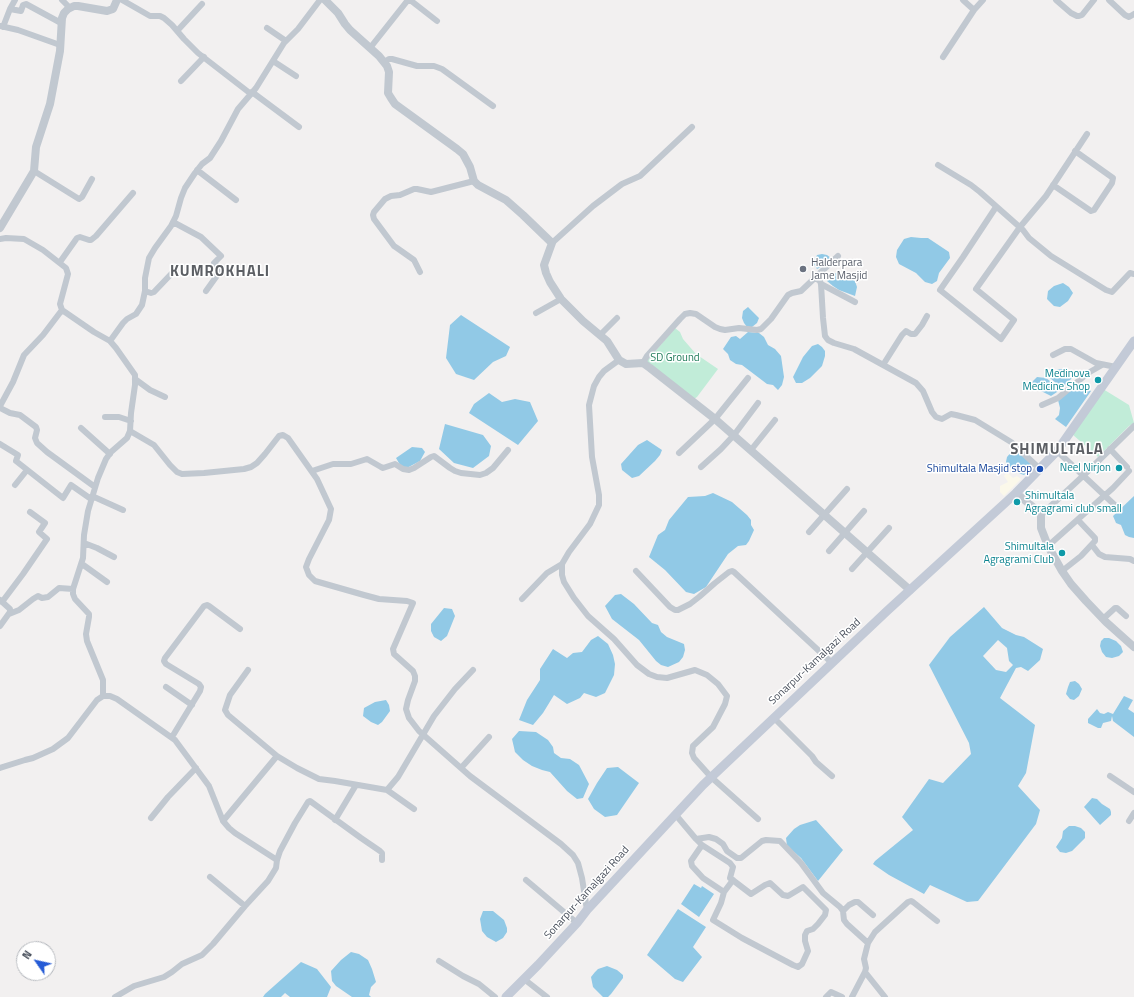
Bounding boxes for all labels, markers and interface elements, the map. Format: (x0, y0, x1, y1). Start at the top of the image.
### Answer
place label: Halderpara Jame Masjid (811, 256, 867, 282)
district label: KUMROKHALI (170, 263, 270, 281)
marker: Halderpara Jame Masjid (798, 264, 808, 274)
park label: SD Ground (650, 351, 700, 365)
place label: Medinova Medicine Shop (1022, 367, 1090, 393)
marker: Medinova Medicine Shop (1093, 375, 1103, 385)
district label: SHIMULTALA (1010, 441, 1104, 459)
place label: Neel Nirjon (1060, 461, 1111, 475)
place label: Shimultala Masjid stop (927, 462, 1032, 476)
marker: Neel Nirjon (1114, 463, 1124, 473)
marker: Shimultala Masjid stop (1035, 464, 1045, 474)
place label: Shimultala Agragrami club small (1025, 489, 1122, 515)
marker: Shimultala Agragrami club small (1012, 497, 1022, 507)
place label: Shimultala Agragrami Club (983, 540, 1054, 566)
marker: Shimultala Agragrami Club (1057, 548, 1067, 558)
street label: Sonarpur-Kamalgazi Road (766, 616, 864, 708)
street label: Sonarpur-Kamalgazi Road (542, 844, 632, 942)
north arrow (16, 941, 56, 981)
text: N (18, 947, 36, 962)

